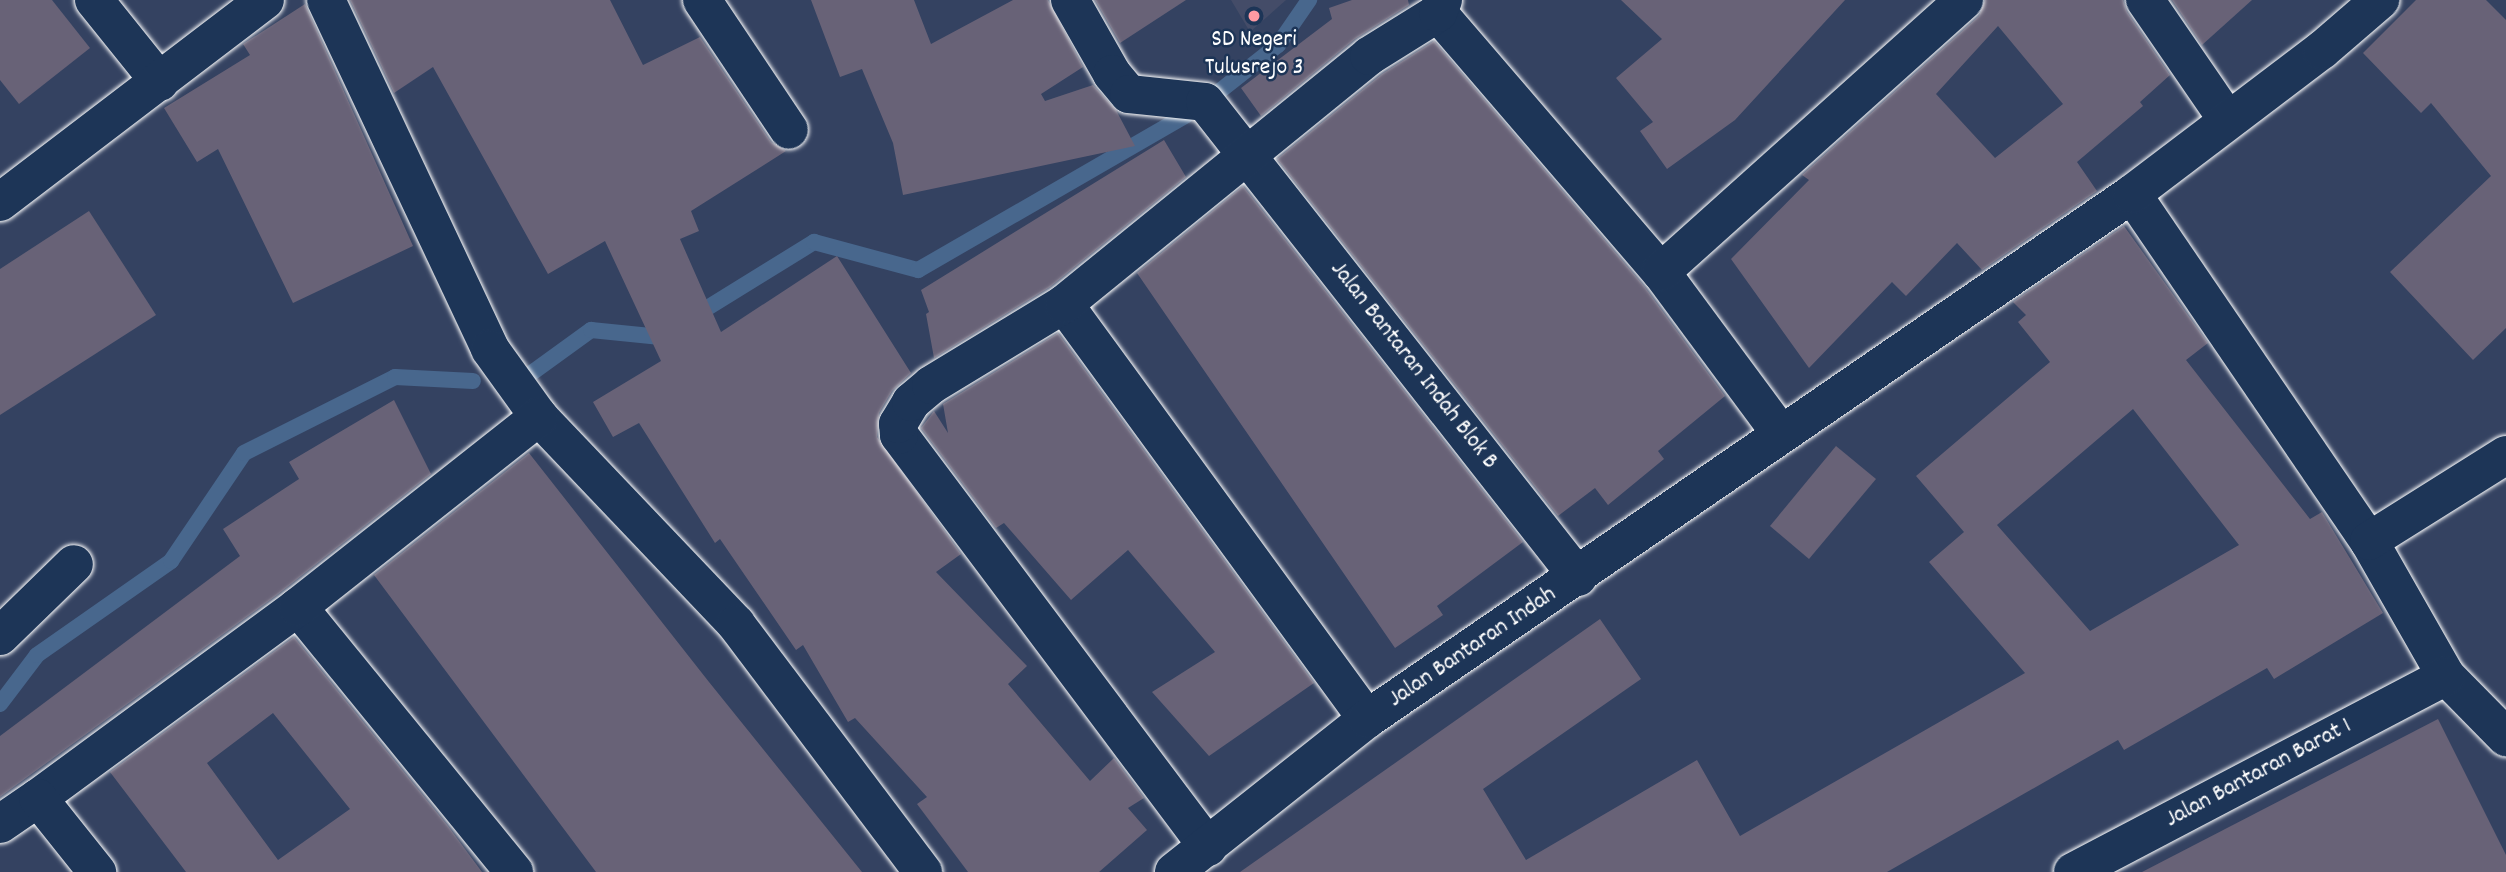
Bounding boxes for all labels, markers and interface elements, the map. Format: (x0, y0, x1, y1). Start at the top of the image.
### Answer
marker: SD Negeri Tulusrejo 3 (1246, 8, 1262, 24)
place label: SD Negeri Tulusrejo 3 (1205, 27, 1303, 83)
street label: Jalan Bantaran Indah Blok B (1323, 256, 1503, 476)
street label: Jalan Bantaran Indah (1384, 581, 1562, 715)
street label: Jalan Bantaran Barat 1 (2161, 713, 2357, 835)

